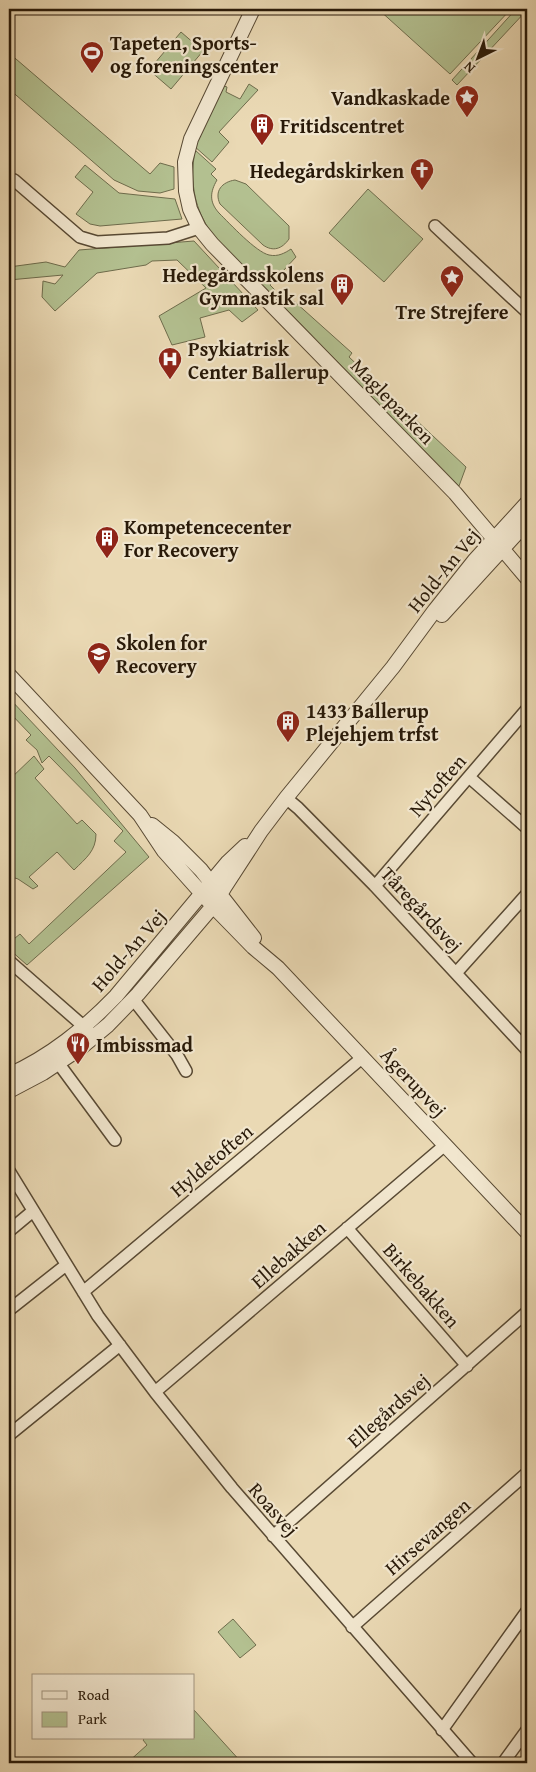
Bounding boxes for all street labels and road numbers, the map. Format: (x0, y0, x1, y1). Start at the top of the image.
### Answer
street label: Magleparken (344, 351, 442, 451)
street label: Hold-An Vej (400, 522, 486, 618)
street label: Nytoften (402, 747, 472, 823)
street label: Tåregårdsvej (374, 860, 470, 958)
street label: Hold-An Vej (84, 902, 172, 998)
street label: Ågerupvej (374, 1041, 454, 1123)
street label: Hyldetoften (163, 1117, 259, 1203)
street label: Ellebakken (244, 1213, 332, 1295)
street label: Birkebakken (377, 1236, 467, 1334)
street label: Ellegårdsvej (340, 1366, 436, 1454)
street label: Roasvej (242, 1476, 306, 1542)
street label: Hirsevangen (378, 1491, 476, 1581)

